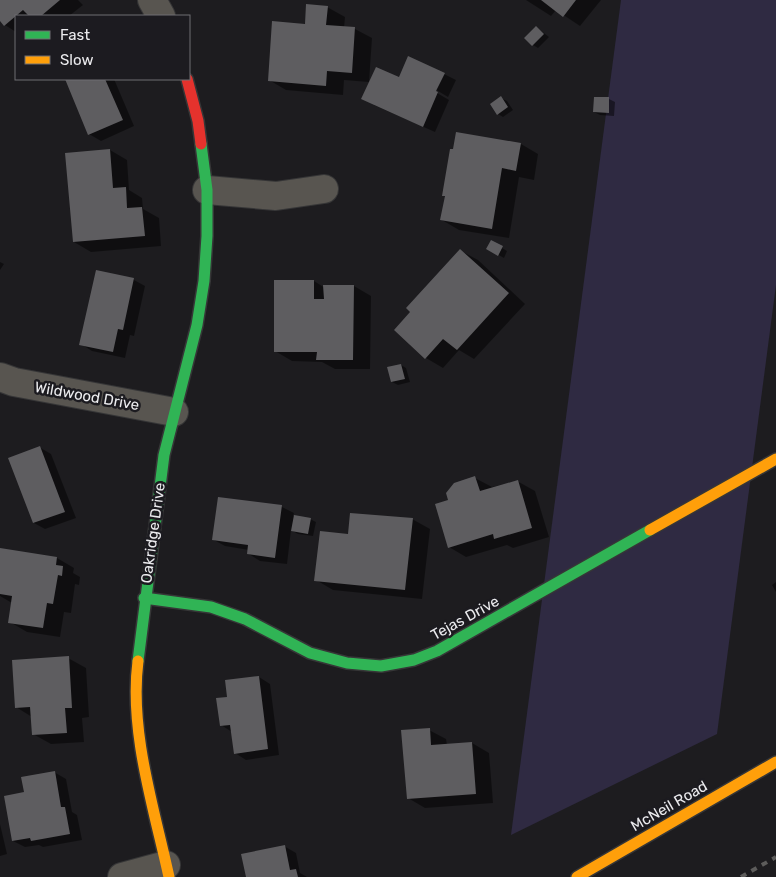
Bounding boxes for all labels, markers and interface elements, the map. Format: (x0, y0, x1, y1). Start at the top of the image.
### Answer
legend (15, 15, 190, 80)
text: Fast (60, 26, 90, 44)
text: Slow (60, 51, 93, 69)
street label: Wildwood Drive (33, 378, 141, 414)
street label: Oakridge Drive (137, 481, 169, 585)
street label: Tejas Drive (428, 592, 502, 644)
street label: McNeil Road (627, 777, 711, 835)

